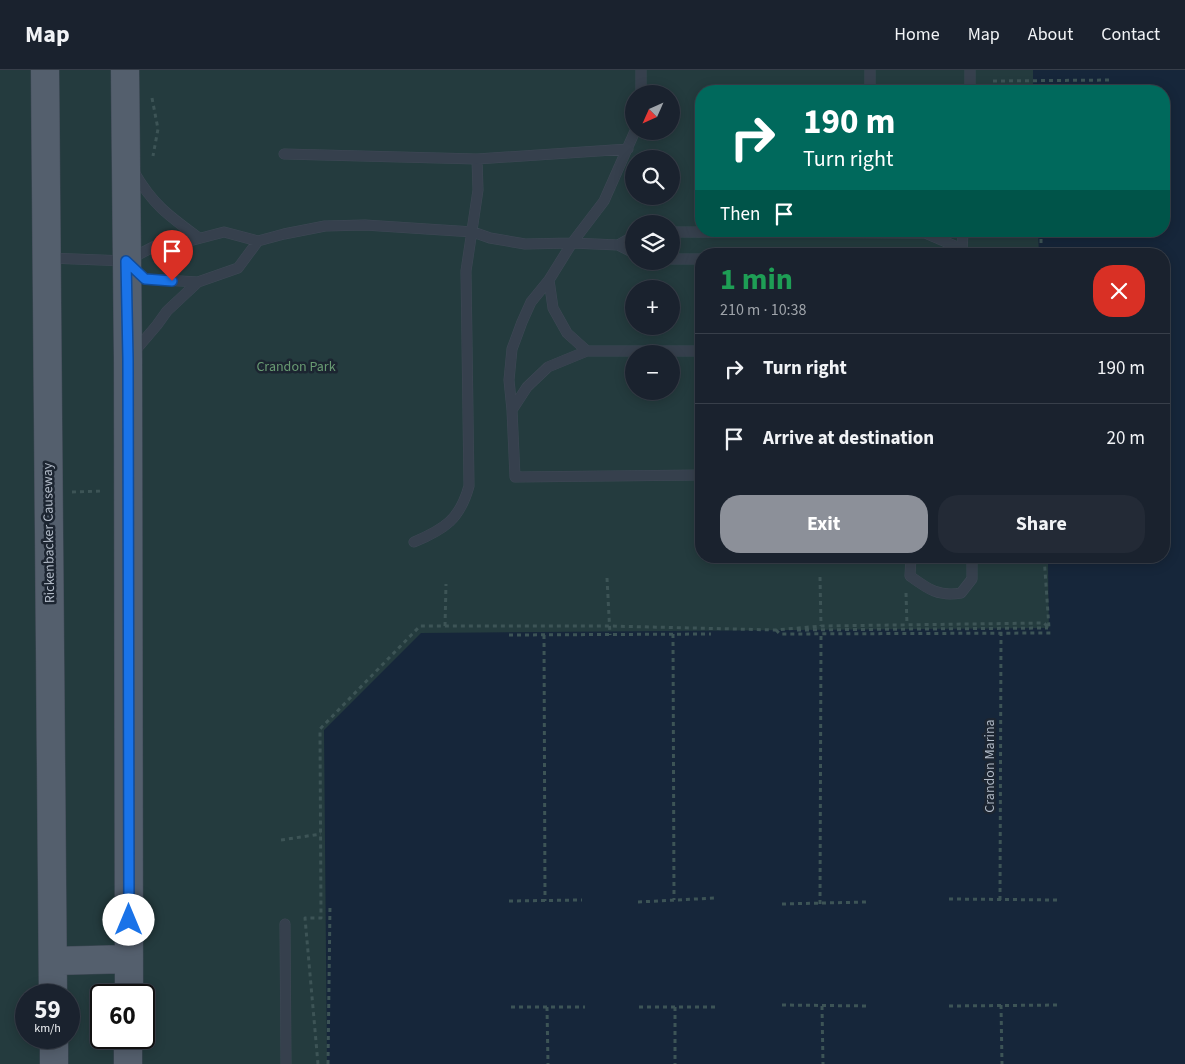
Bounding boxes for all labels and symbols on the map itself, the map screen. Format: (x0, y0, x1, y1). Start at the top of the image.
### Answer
north arrow (625, 85, 680, 140)
pin (151, 230, 193, 281)
park label: Crandon Park (256, 357, 336, 377)
street label: Rickenbacker Causeway (38, 462, 60, 603)
street label: Crandon Marina (980, 719, 1000, 813)
position arrow (102, 893, 154, 945)
speed limit sign: 60 (90, 984, 155, 1049)

